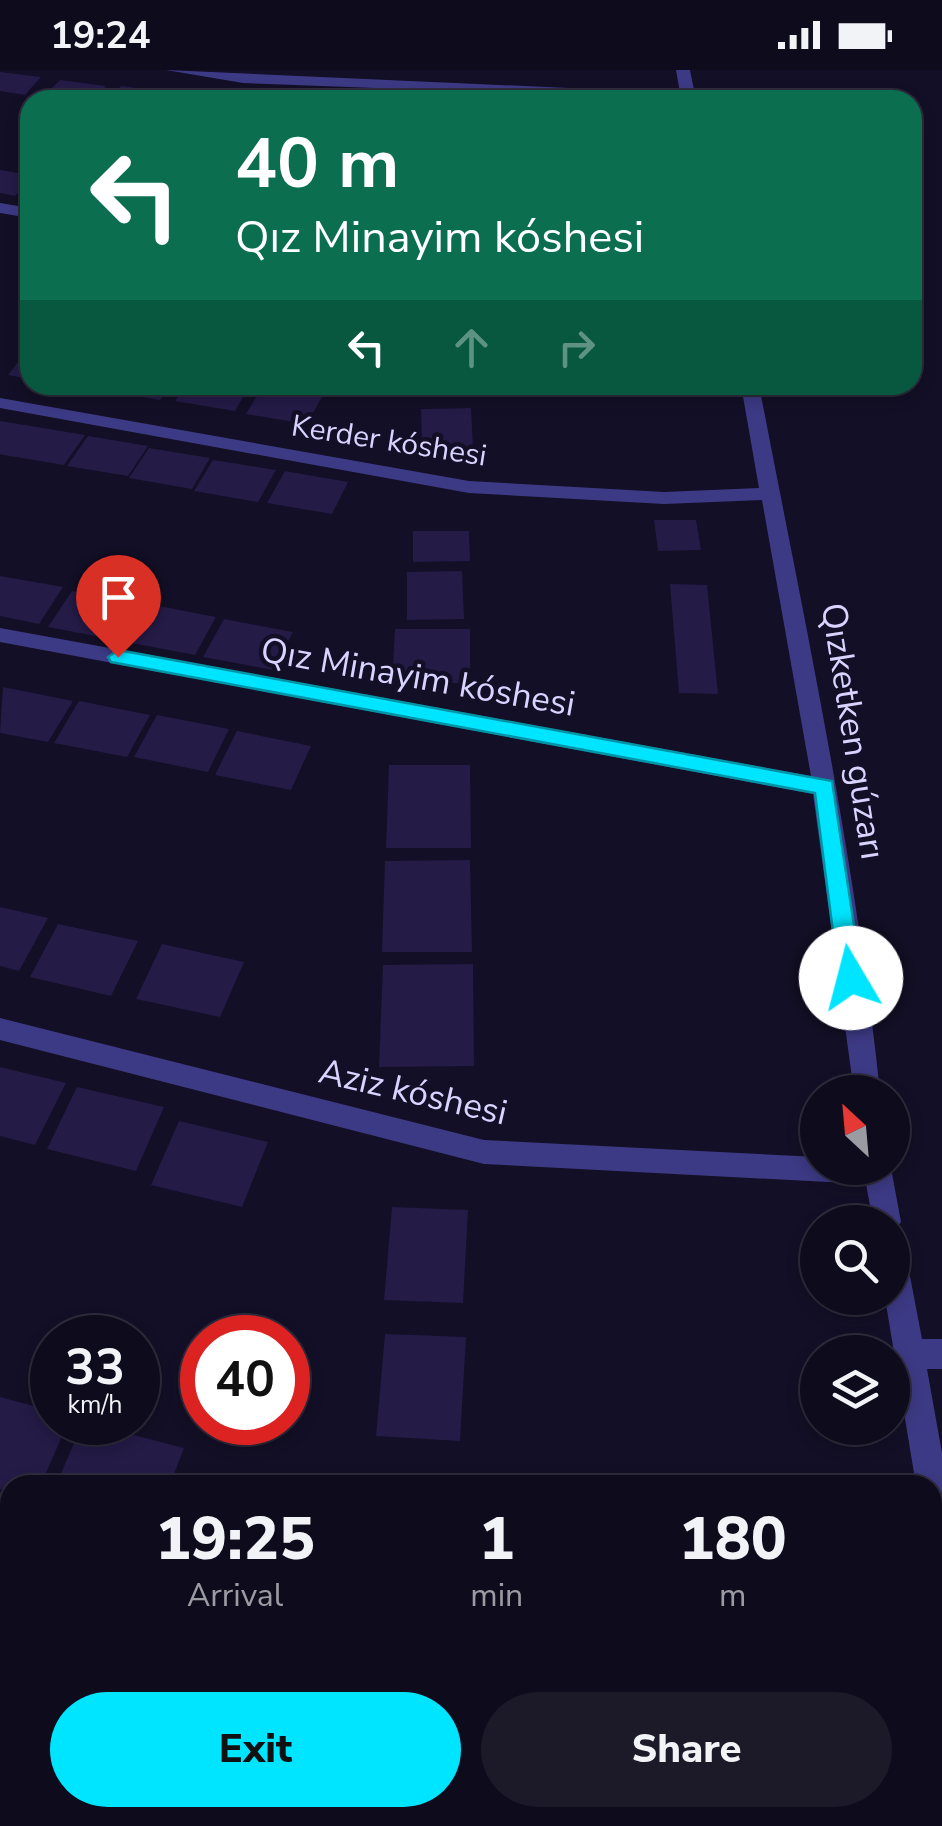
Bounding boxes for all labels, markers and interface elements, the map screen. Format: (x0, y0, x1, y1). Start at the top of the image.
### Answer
text: 19:24 (50, 10, 151, 61)
text: 40 m (235, 116, 399, 212)
icon: left (70, 130, 200, 260)
text: Qız Minayim kóshesi (235, 207, 644, 268)
icon: left (339, 320, 394, 375)
icon: ahead (444, 320, 499, 375)
icon: right (549, 320, 604, 375)
street label: Kerder kóshesi (289, 405, 489, 477)
pin (76, 555, 161, 658)
icon: arrive (91, 570, 146, 625)
street label: Qızketken gúzarı (810, 599, 896, 863)
street label: Qız Minayim kóshesi (257, 626, 579, 728)
position arrow (799, 926, 903, 1030)
street label: Aziz kóshesi (314, 1048, 512, 1136)
north arrow (800, 1075, 910, 1185)
map controls (800, 1075, 910, 1445)
button: search (800, 1205, 910, 1315)
speed limit sign: 40 (180, 1315, 310, 1445)
text: 33 (65, 1333, 125, 1402)
button: layers (800, 1335, 910, 1445)
text: km/h (67, 1388, 123, 1422)
text: 19:25 (155, 1498, 315, 1580)
text: 1 (479, 1498, 515, 1580)
text: 180 (679, 1498, 787, 1580)
text: Arrival (187, 1574, 283, 1617)
text: min (470, 1574, 523, 1617)
text: m (719, 1574, 746, 1617)
button: Exit (50, 1692, 461, 1807)
button: Share (481, 1692, 892, 1807)

